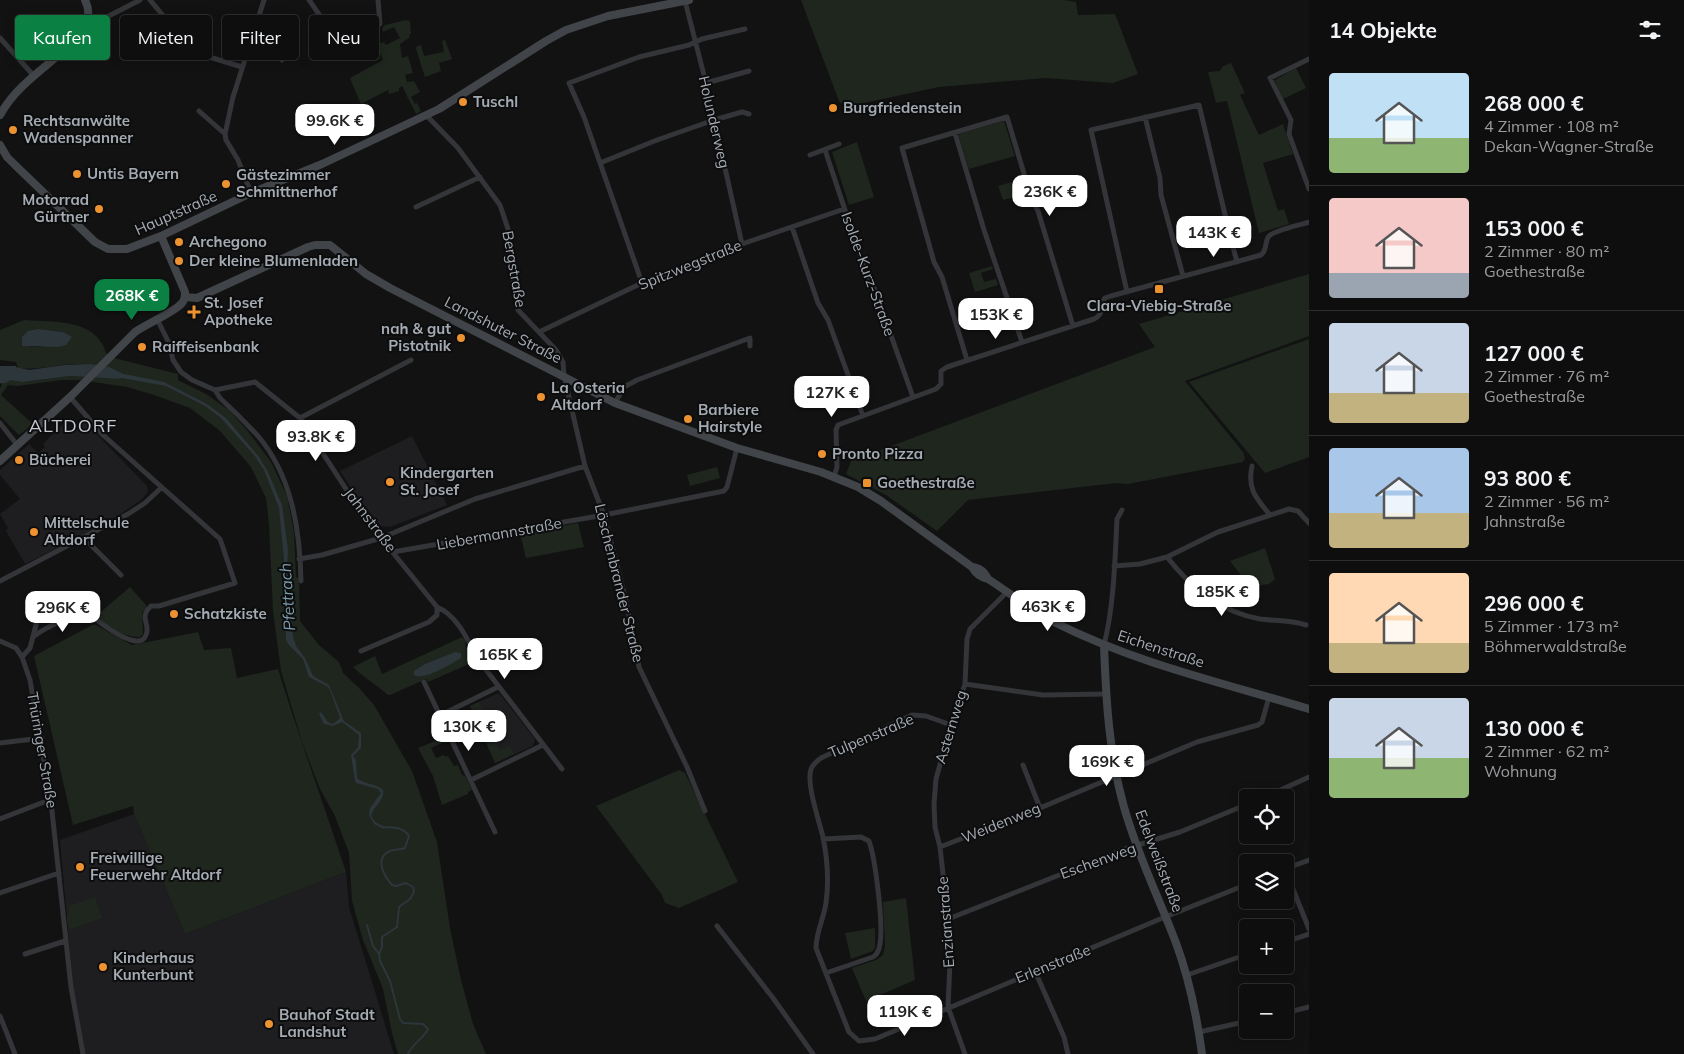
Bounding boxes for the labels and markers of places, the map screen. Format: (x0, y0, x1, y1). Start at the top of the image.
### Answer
place label: Tuschl (473, 92, 518, 111)
marker: Tuschl (457, 96, 469, 108)
place label: Burgfriedenstein (843, 98, 962, 117)
marker: Burgfriedenstein (827, 102, 839, 114)
pin: 99.6K € (289, 104, 381, 146)
place label: Rechtsanwälte Wadenspanner (23, 111, 133, 147)
marker: Rechtsanwälte Wadenspanner (7, 124, 19, 136)
place label: Untis Bayern (87, 164, 179, 183)
place label: Gästezimmer Schmittnerhof (236, 165, 338, 201)
marker: Untis Bayern (71, 168, 83, 180)
pin: 236K € (1009, 174, 1091, 217)
marker: Gästezimmer Schmittnerhof (220, 178, 232, 190)
place label: Motorrad Gürtner (22, 190, 89, 226)
marker: Motorrad Gürtner (93, 203, 105, 215)
pin: 143K € (1173, 216, 1255, 258)
place label: Archegono (189, 232, 267, 251)
marker: Archegono (173, 236, 185, 248)
place label: Der kleine Blumenladen (189, 251, 358, 270)
marker: Der kleine Blumenladen (173, 255, 185, 267)
pin: 268K € (91, 278, 173, 321)
marker: Clara-Viebig-Straße (1153, 283, 1165, 295)
place label: St. Josef Apotheke (204, 293, 273, 329)
place label: Clara-Viebig-Straße (1087, 296, 1231, 315)
pin: 153K € (955, 298, 1037, 340)
marker: St. Josef Apotheke (188, 306, 200, 318)
place label: nah & gut Pistotnik (381, 319, 452, 355)
marker: nah & gut Pistotnik (455, 332, 467, 344)
place label: Raiffeisenbank (152, 337, 260, 356)
marker: Raiffeisenbank (136, 341, 148, 353)
pin: 127K € (791, 376, 873, 418)
place label: La Osteria Altdorf (551, 378, 625, 414)
marker: La Osteria Altdorf (535, 391, 547, 403)
place label: Barbiere Hairstyle (698, 400, 762, 436)
marker: Barbiere Hairstyle (682, 413, 694, 425)
pin: 93.8K € (270, 420, 362, 462)
place label: Pronto Pizza (832, 444, 923, 463)
marker: Pronto Pizza (816, 448, 828, 460)
place label: Bücherei (29, 450, 91, 469)
marker: Bücherei (13, 454, 25, 466)
place label: Kindergarten St. Josef (400, 463, 494, 499)
place label: Goethestraße (877, 473, 975, 492)
marker: Kindergarten St. Josef (384, 476, 396, 488)
marker: Goethestraße (861, 477, 873, 489)
place label: Mittelschule Altdorf (44, 513, 129, 549)
marker: Mittelschule Altdorf (28, 526, 40, 538)
pin: 185K € (1181, 574, 1263, 617)
pin: 296K € (22, 590, 104, 633)
pin: 463K € (1007, 590, 1089, 632)
place label: Schatzkiste (184, 604, 267, 623)
marker: Schatzkiste (168, 608, 180, 620)
pin: 165K € (464, 638, 546, 680)
pin: 130K € (428, 710, 510, 752)
pin: 169K € (1066, 744, 1148, 787)
place label: Freiwillige Feuerwehr Altdorf (90, 848, 222, 884)
marker: Freiwillige Feuerwehr Altdorf (74, 861, 86, 873)
place label: Kinderhaus Kunterbunt (113, 948, 194, 984)
marker: Kinderhaus Kunterbunt (97, 961, 109, 973)
pin: 119K € (864, 994, 946, 1037)
place label: Bauhof Stadt Landshut (279, 1005, 375, 1041)
marker: Bauhof Stadt Landshut (263, 1018, 275, 1030)

